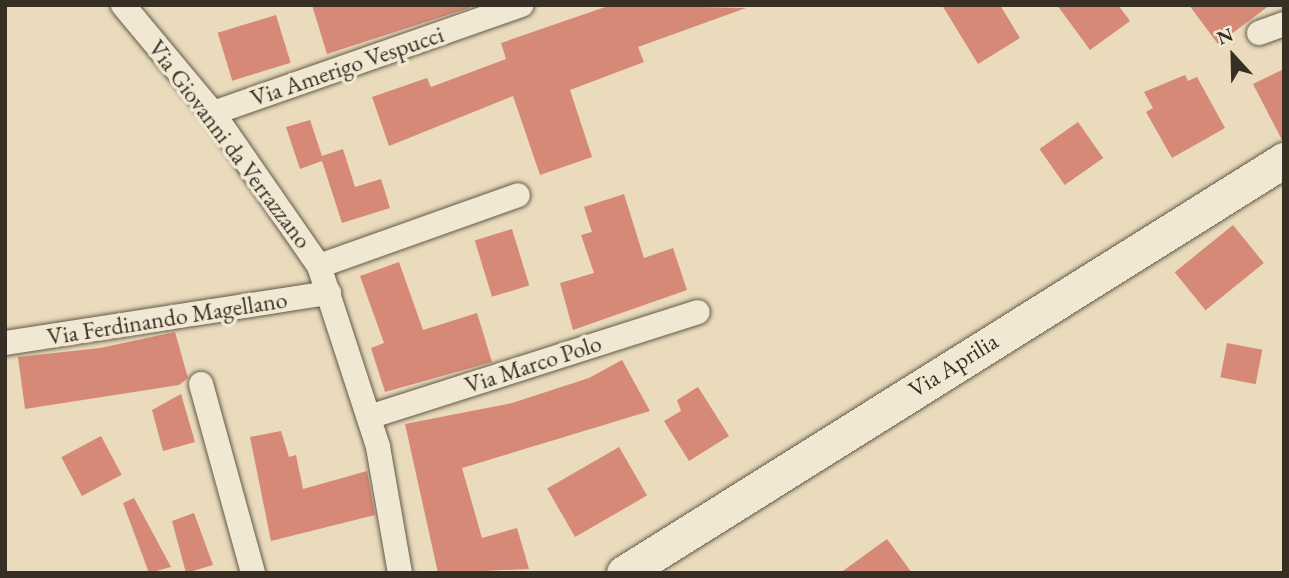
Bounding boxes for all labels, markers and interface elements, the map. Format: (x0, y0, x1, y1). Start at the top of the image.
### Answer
street label: Via Amerigo Vespucci (247, 19, 447, 113)
north arrow (1198, 21, 1268, 91)
text: N (1213, 22, 1237, 51)
street label: Via Giovanni da Verrazzano (142, 34, 318, 254)
street label: Via Ferdinando Magellano (45, 285, 289, 351)
street label: Via Aprilia (903, 326, 1003, 404)
street label: Via Marco Polo (461, 328, 605, 400)

